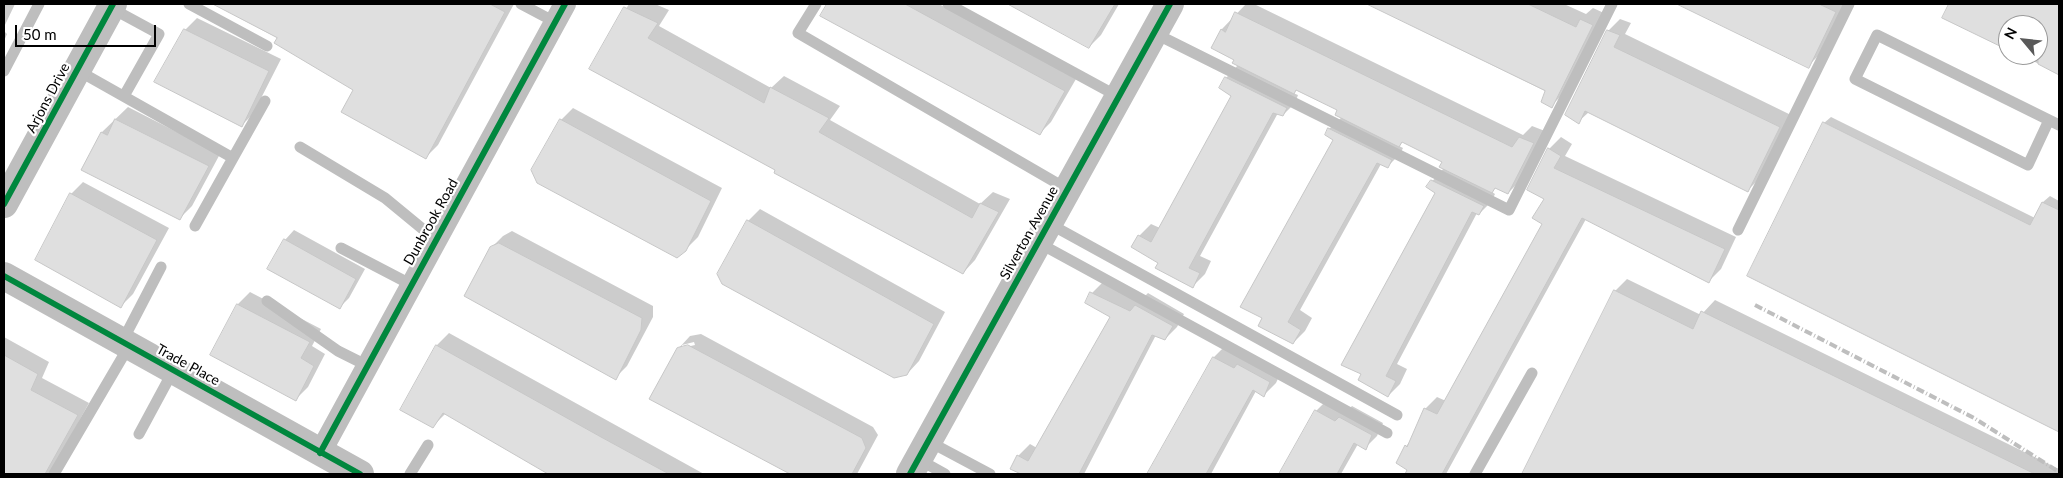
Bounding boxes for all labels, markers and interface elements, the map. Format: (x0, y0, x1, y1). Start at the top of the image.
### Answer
scale bar (18, 15, 159, 47)
north arrow (1998, 15, 2048, 65)
text: N (2000, 24, 2020, 42)
text: 50 m (23, 25, 57, 43)
street label: Arjons Drive (23, 60, 73, 136)
street label: Dunbrook Road (400, 176, 462, 268)
street label: Silverton Avenue (996, 183, 1062, 283)
street label: Trade Place (153, 341, 223, 389)

